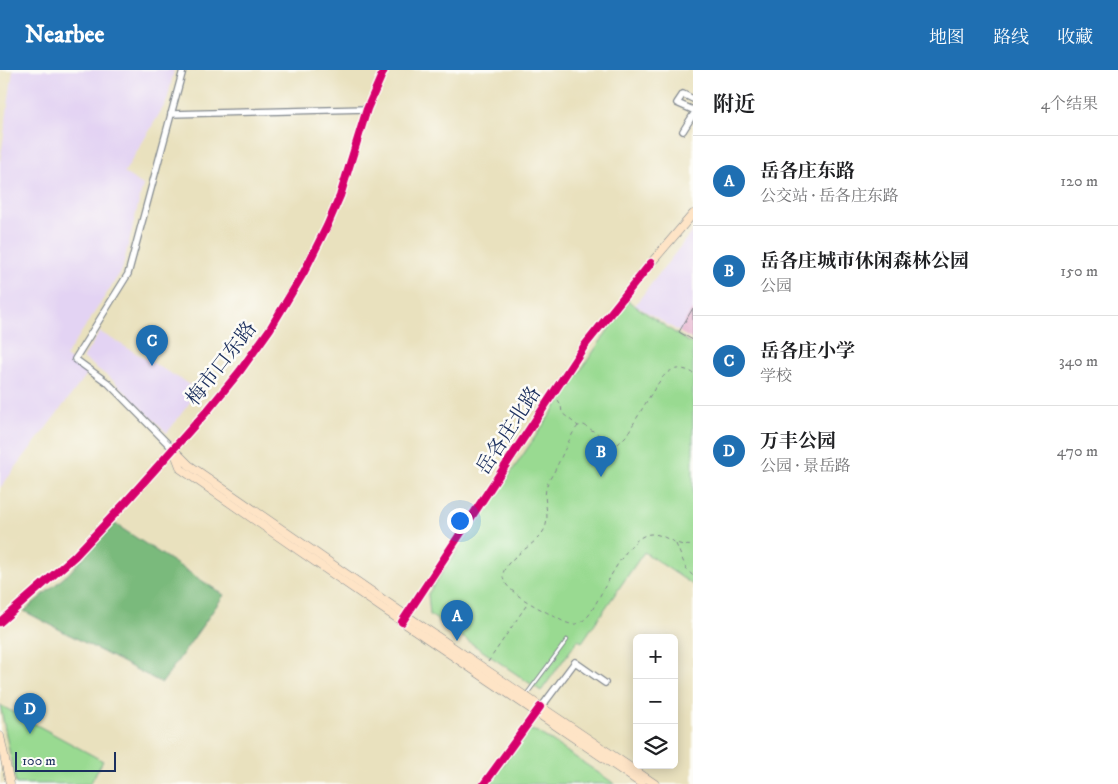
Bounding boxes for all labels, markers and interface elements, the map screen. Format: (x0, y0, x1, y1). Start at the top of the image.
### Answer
text: Nearbee (25, 20, 104, 50)
text: 地图 (929, 27, 965, 49)
text: 路线 (993, 27, 1029, 49)
text: 收藏 (1057, 27, 1093, 49)
text: 附近 (713, 92, 755, 118)
text: 4个结果 (1041, 94, 1098, 114)
text: 岳各庄东路 (760, 160, 855, 183)
text: A (724, 171, 734, 191)
text: 120 m (1060, 171, 1098, 191)
text: 公交站 · 岳各庄东路 (760, 186, 899, 206)
text: 岳各庄城市休闲森林公园 (760, 250, 969, 273)
text: B (724, 261, 734, 281)
text: 150 m (1060, 261, 1098, 281)
text: 公园 (760, 276, 792, 296)
street label: 梅市口东路 (181, 317, 263, 411)
pin: C (136, 325, 168, 366)
text: 岳各庄小学 (760, 340, 855, 363)
text: C (724, 351, 734, 371)
text: 340 m (1059, 351, 1098, 371)
text: 学校 (760, 366, 792, 386)
street label: 岳各庄北路 (471, 382, 547, 480)
text: 万丰公园 (760, 430, 836, 453)
pin: B (585, 436, 617, 477)
text: D (723, 441, 735, 461)
text: 470 m (1057, 441, 1098, 461)
text: 公园 · 景岳路 (760, 456, 851, 476)
your location (447, 508, 473, 534)
pin: A (441, 600, 473, 641)
map controls (633, 634, 678, 769)
button: + (633, 634, 678, 679)
button: − (633, 679, 678, 724)
pin: D (14, 693, 46, 734)
button: layers (633, 724, 678, 769)
scale bar (15, 749, 116, 772)
text: 100 m (22, 752, 56, 770)

